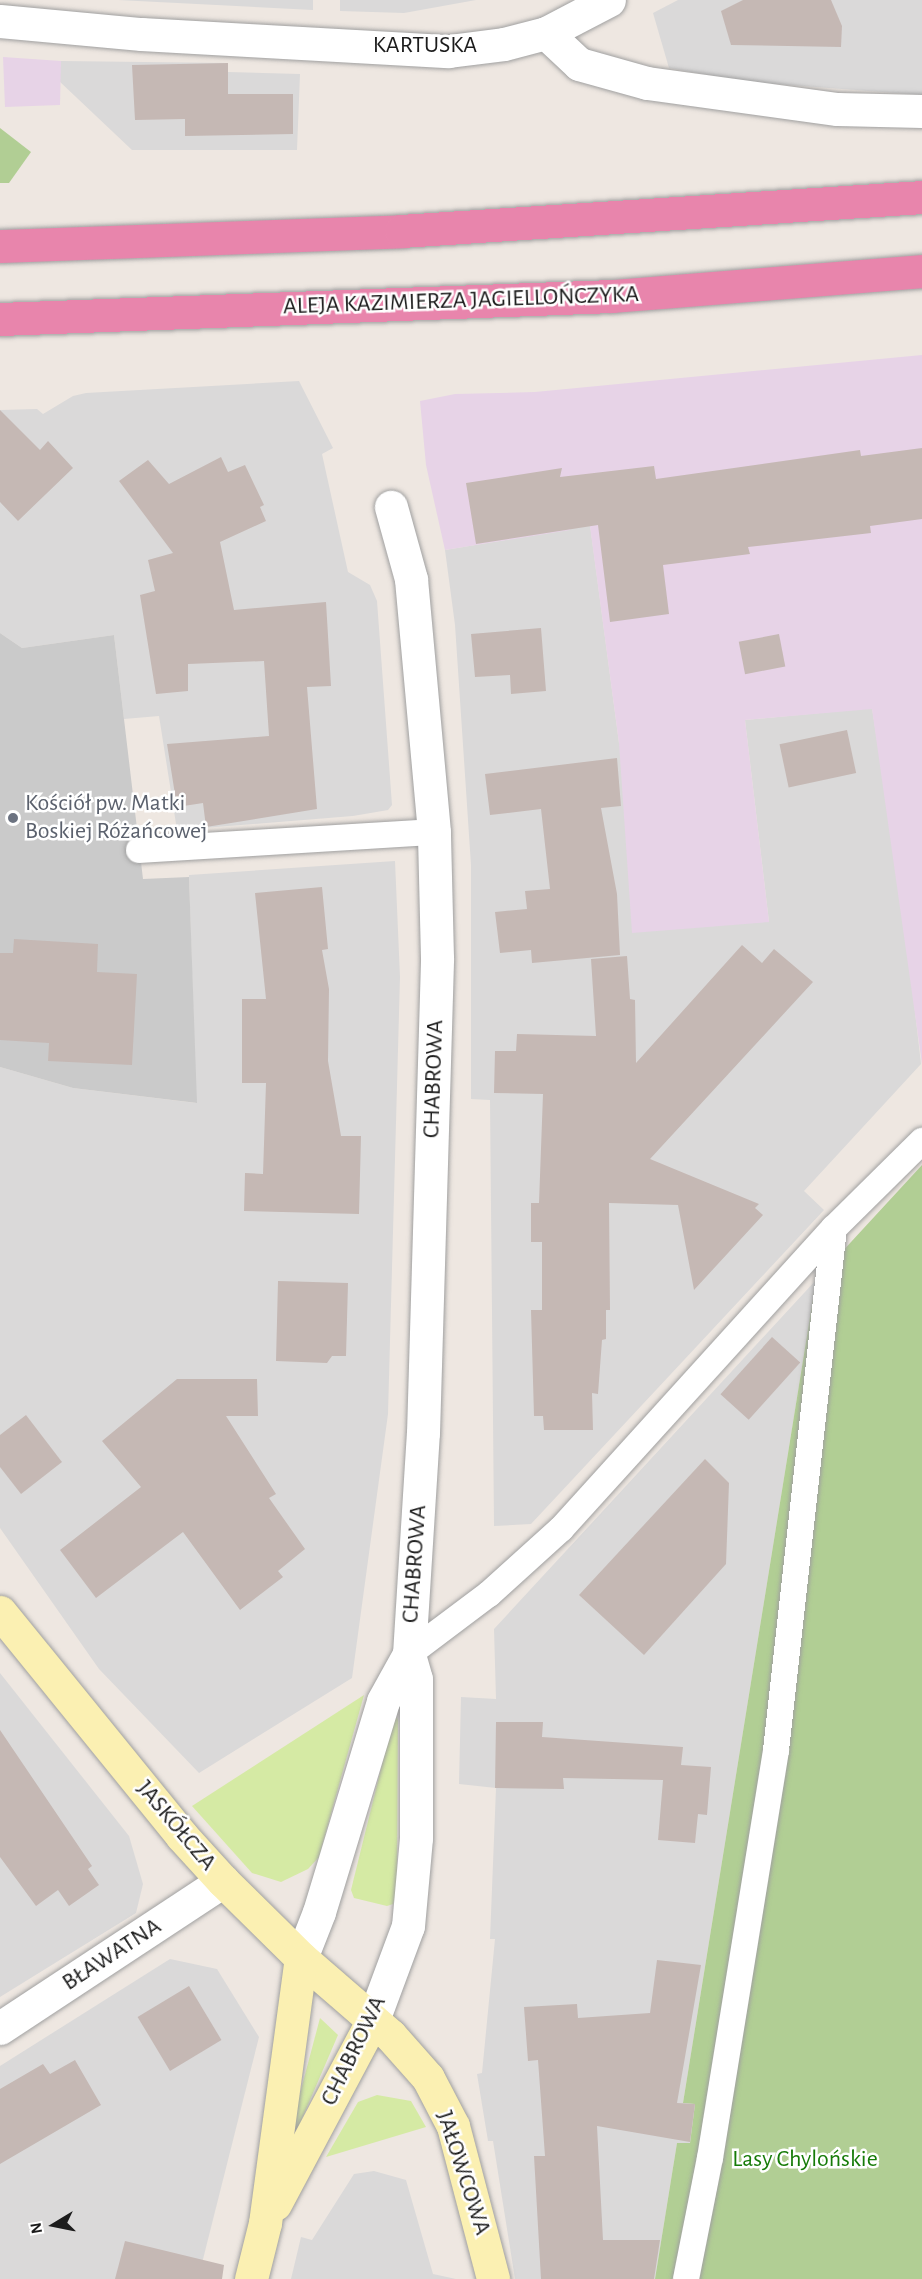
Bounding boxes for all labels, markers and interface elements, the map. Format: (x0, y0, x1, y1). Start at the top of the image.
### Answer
street label: KARTUSKA (373, 32, 477, 60)
street label: ALEJA KAZIMIERZA JAGIELLOŃCZYKA (283, 280, 639, 322)
place label: Kościół pw. Matki Boskiej Różańcowej (25, 790, 207, 846)
marker: Kościół pw. Matki Boskiej Różańcowej (6, 811, 20, 825)
street label: CHABROWA (418, 1019, 450, 1139)
street label: CHABROWA (397, 1504, 433, 1624)
street label: JASKÓŁCZA (130, 1775, 222, 1877)
street label: BŁAWATNA (57, 1912, 167, 1998)
street label: CHABROWA (315, 1991, 393, 2111)
street label: JAŁOWCOWA (429, 2107, 497, 2239)
park label: Lasy Chylońskie (732, 2146, 878, 2174)
north arrow (24, 2195, 84, 2255)
text: N (27, 2221, 45, 2235)

